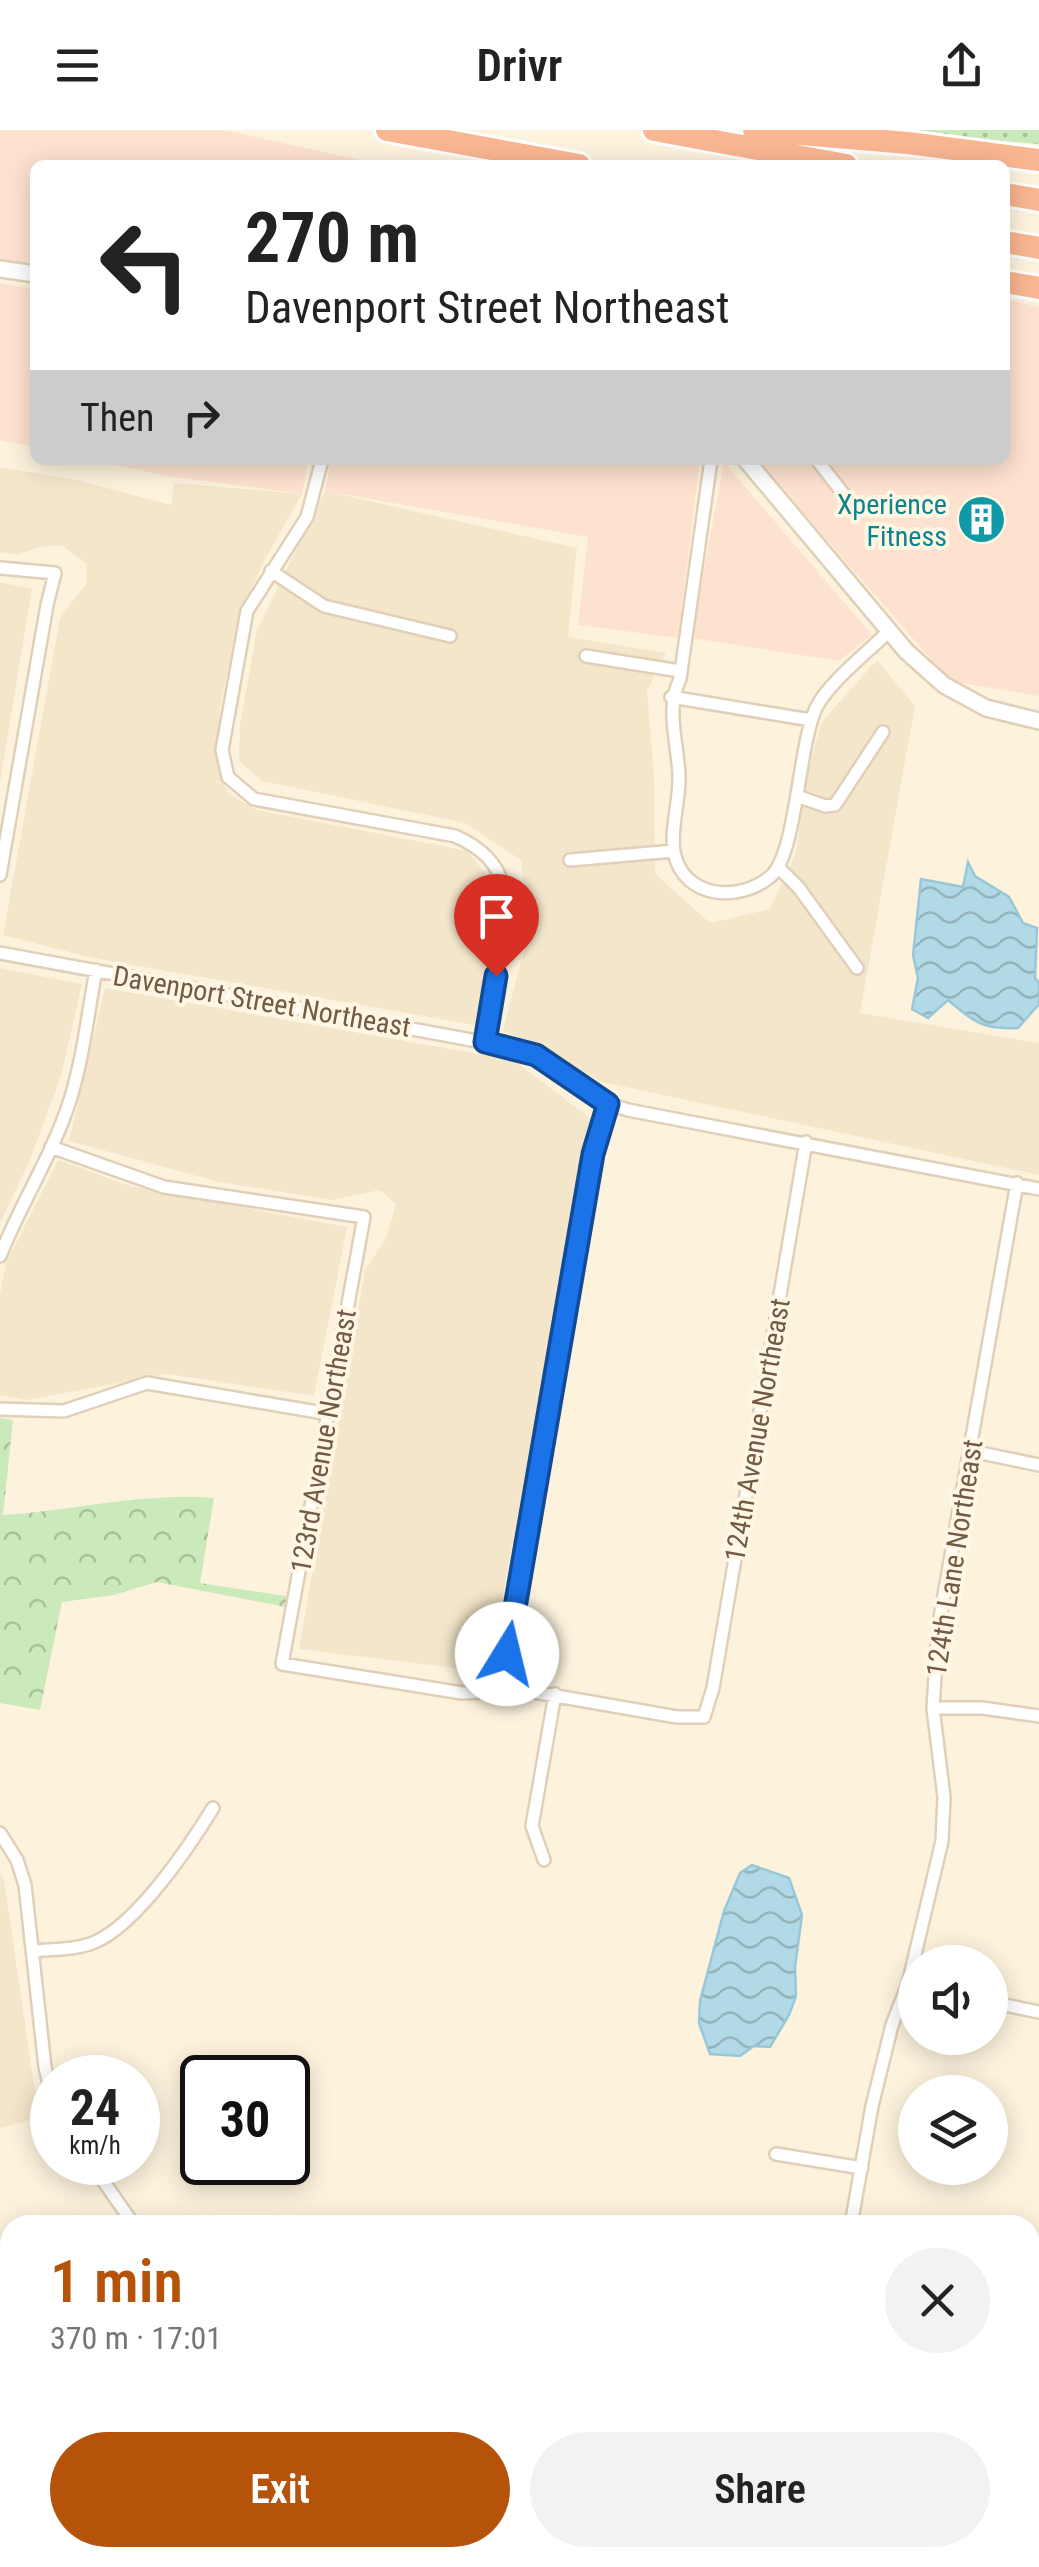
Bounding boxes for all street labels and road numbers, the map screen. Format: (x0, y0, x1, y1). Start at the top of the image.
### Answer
street label: Davenport Street Northeast (111, 959, 413, 1044)
street label: 124th Avenue Northeast (718, 1296, 797, 1564)
street label: 123rd Avenue Northeast (284, 1307, 363, 1575)
street label: 124th Lane Northeast (919, 1437, 990, 1679)

